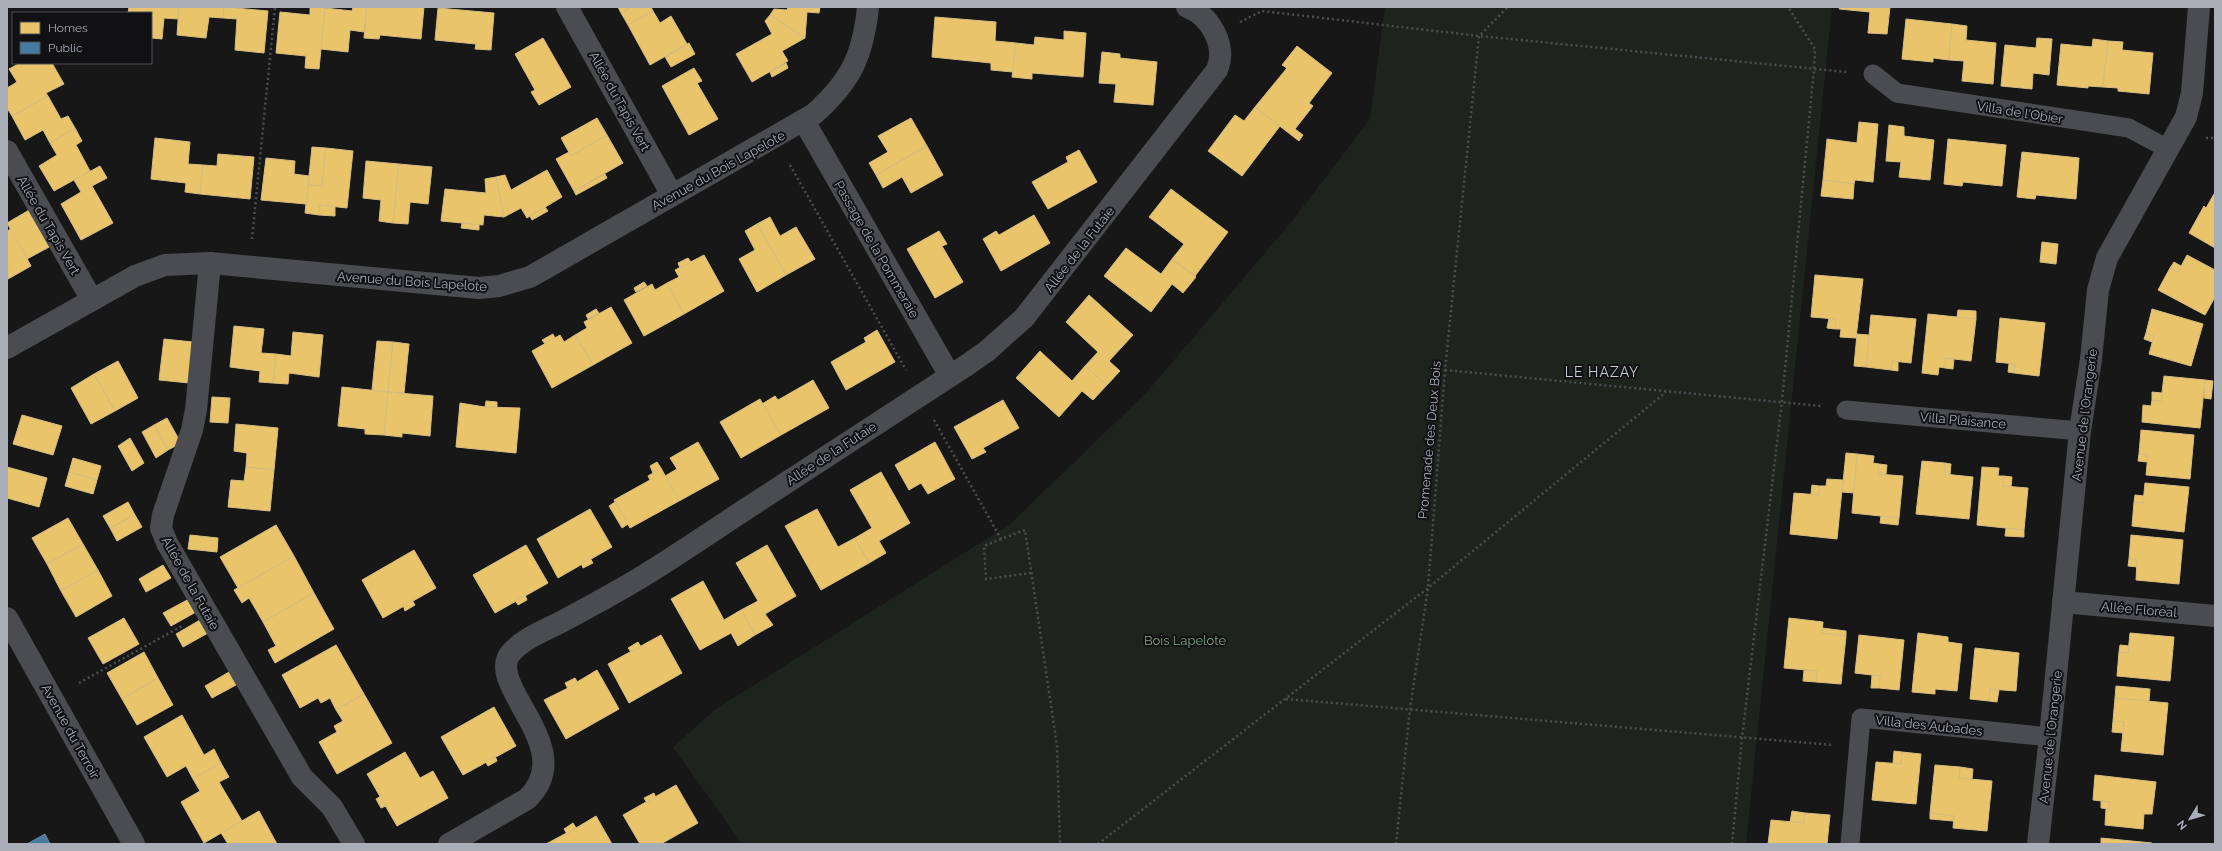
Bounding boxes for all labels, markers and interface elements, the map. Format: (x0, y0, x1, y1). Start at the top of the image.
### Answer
legend (12, 12, 152, 64)
text: Homes (48, 21, 88, 35)
text: Public (48, 41, 83, 55)
street label: Allée du Tapis Vert (586, 49, 653, 154)
street label: Villa de l'Obier (1976, 98, 2064, 127)
street label: Avenue du Bois Lapelote (649, 127, 788, 213)
street label: Allée du Tapis Vert (14, 173, 83, 278)
street label: Passage de la Pommeraie (831, 178, 922, 321)
street label: Allée de la Futaie (1041, 203, 1118, 295)
street label: Avenue du Bois Lapelote (336, 269, 488, 294)
street label: Avenue de l'Orangerie (2069, 348, 2100, 482)
street label: Promenade des Deux Bois (1415, 360, 1444, 520)
district label: LE HAZAY (1565, 364, 1639, 380)
street label: Villa Plaisance (1919, 409, 2007, 432)
street label: Allée de la Futaie (783, 419, 879, 488)
street label: Allée de la Futaie (159, 534, 223, 633)
street label: Allée Floréal (2100, 599, 2178, 620)
park label: Bois Lapelote (1144, 633, 1226, 648)
street label: Avenue de l'Orangerie (2036, 670, 2065, 804)
street label: Avenue du Terroir (38, 681, 103, 782)
street label: Villa des Aubades (1875, 712, 1983, 739)
north arrow (2170, 799, 2210, 839)
text: N (2175, 818, 2190, 832)

